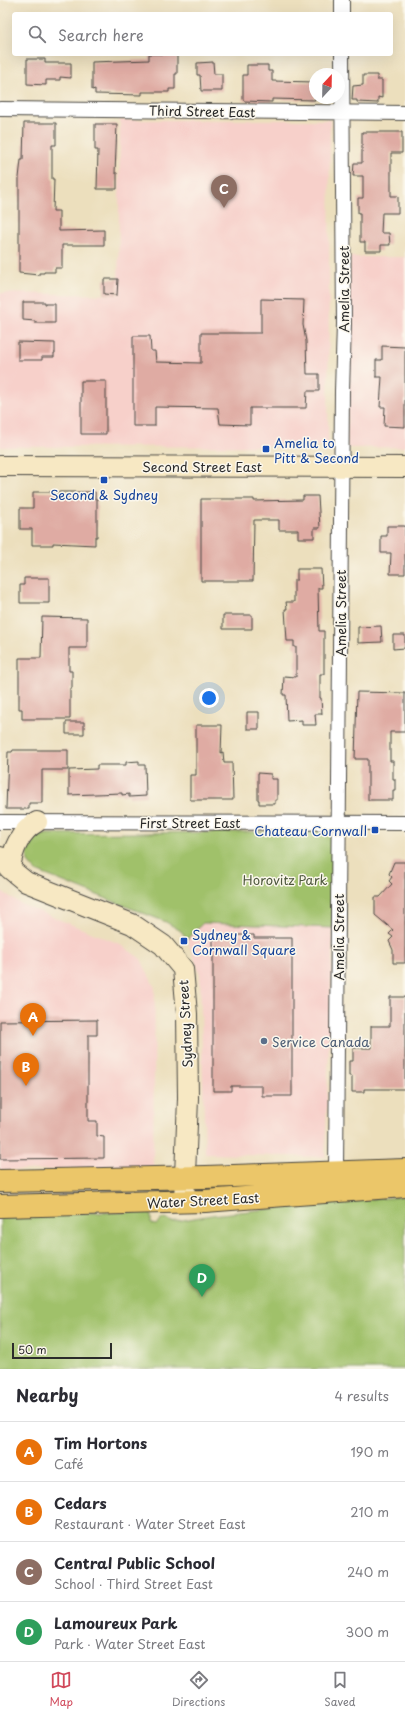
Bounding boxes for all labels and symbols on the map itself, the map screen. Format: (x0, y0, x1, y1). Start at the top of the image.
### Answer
north arrow (309, 68, 345, 104)
street label: Third Street East (149, 101, 255, 121)
pin: C (211, 175, 237, 208)
street label: Amelia Street (334, 246, 353, 332)
place label: Amelia to Pitt & Second (274, 433, 359, 467)
marker: Amelia to Pitt & Second (261, 444, 271, 454)
street label: Second Street East (142, 457, 262, 476)
marker: Second & Sydney (99, 475, 109, 485)
place label: Second & Sydney (50, 485, 158, 504)
street label: Amelia Street (331, 570, 350, 656)
your location (199, 688, 219, 708)
street label: First Street East (140, 813, 240, 832)
place label: Chateau Cornwall (254, 821, 367, 840)
marker: Chateau Cornwall (370, 825, 380, 835)
park label: Horovitz Park (243, 870, 327, 889)
street label: Amelia Street (329, 894, 348, 980)
place label: Sydney & Cornwall Square (192, 925, 296, 959)
marker: Sydney & Cornwall Square (179, 936, 189, 946)
street label: Sydney Street (173, 980, 197, 1068)
pin: A (20, 1003, 46, 1036)
place label: Service Canada (272, 1032, 370, 1051)
marker: Service Canada (259, 1036, 269, 1046)
pin: B (13, 1053, 39, 1086)
street label: Water Street East (147, 1188, 259, 1212)
pin: D (189, 1264, 215, 1297)
scale bar (12, 1341, 112, 1360)

